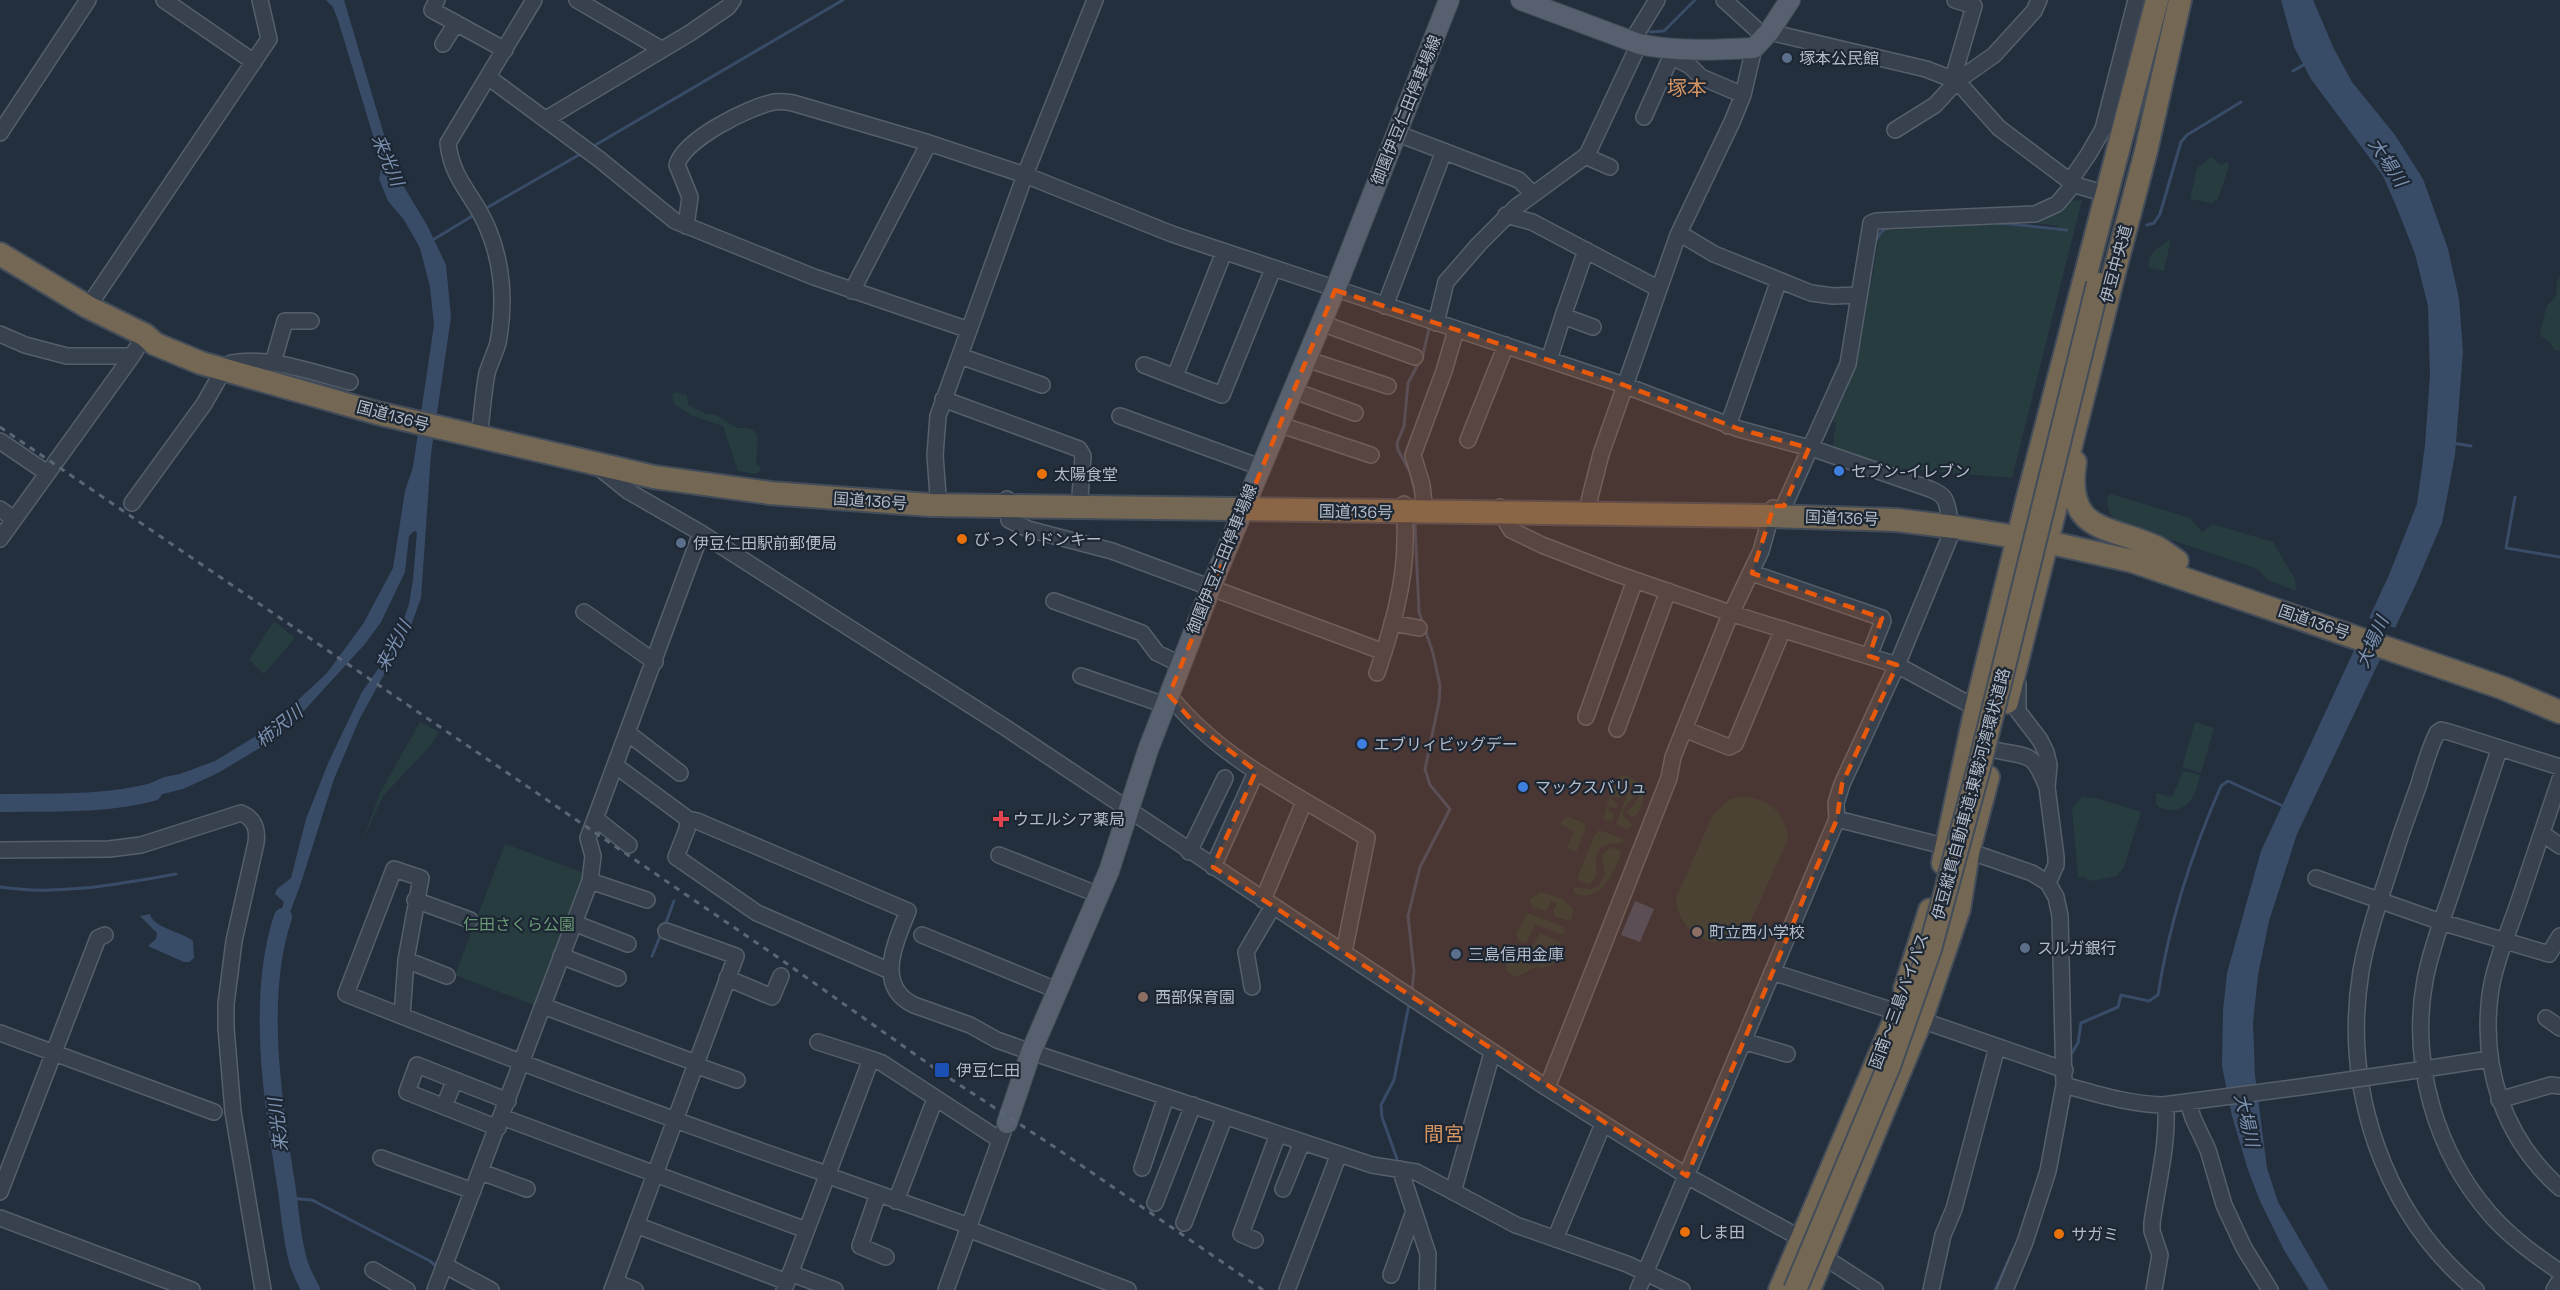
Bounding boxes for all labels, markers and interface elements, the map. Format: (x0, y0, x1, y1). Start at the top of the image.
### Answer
street label: 御園伊豆仁田停車場線 (1366, 32, 1446, 188)
place label: 塚本公民館 (1799, 48, 1879, 69)
marker: 塚本公民館 (1780, 51, 1794, 65)
district label: 塚本 (1667, 75, 1707, 101)
water label: 来光川 (367, 131, 410, 191)
water label: 大場川 (2364, 133, 2413, 193)
street label: 伊豆中央道 (2096, 223, 2136, 305)
street label: 国道136号 (354, 396, 432, 436)
place label: セブン-イレブン (1851, 461, 1970, 482)
place label: 太陽食堂 (1054, 464, 1118, 485)
marker: セブン-イレブン (1832, 464, 1846, 478)
marker: 太陽食堂 (1035, 467, 1049, 481)
street label: 御園伊豆仁田停車場線 (1182, 481, 1262, 637)
street label: 国道136号 (832, 488, 908, 514)
street label: 国道136号 (1319, 501, 1393, 523)
street label: 国道136号 (1805, 506, 1879, 530)
place label: びっくりドンキー (974, 529, 1102, 550)
marker: びっくりドンキー (955, 532, 969, 546)
place label: 伊豆仁田駅前郵便局 (693, 533, 837, 554)
marker: 伊豆仁田駅前郵便局 (674, 536, 688, 550)
street label: 国道136号 (2276, 600, 2352, 644)
water label: 大場川 (2351, 611, 2394, 671)
water label: 来光川 (370, 615, 417, 675)
street label: 伊豆縦貫自動車道;東駿河湾環状道路 (1927, 666, 2015, 922)
water label: 柿沢川 (251, 699, 309, 752)
place label: エブリィビッグデー (1374, 734, 1518, 755)
marker: エブリィビッグデー (1355, 737, 1369, 751)
place label: マックスバリュ (1535, 777, 1647, 798)
marker: マックスバリュ (1516, 780, 1530, 794)
place label: ウエルシア薬局 (1013, 809, 1125, 830)
marker: ウエルシア薬局 (994, 812, 1008, 826)
park label: 仁田さくら公園 (463, 914, 575, 935)
place label: 町立西小学校 (1709, 922, 1805, 943)
marker: 町立西小学校 (1690, 925, 1704, 939)
street label: 函南～三島バイパス (1865, 930, 1933, 1072)
place label: スルガ銀行 (2037, 938, 2117, 959)
marker: スルガ銀行 (2018, 941, 2032, 955)
place label: 三島信用金庫 (1468, 944, 1564, 965)
marker: 三島信用金庫 (1449, 947, 1463, 961)
place label: 西部保育園 (1155, 987, 1235, 1008)
marker: 西部保育園 (1136, 990, 1150, 1004)
place label: 伊豆仁田 (956, 1060, 1020, 1081)
marker: 伊豆仁田 (933, 1061, 951, 1079)
water label: 大場川 (2230, 1091, 2265, 1151)
water label: 来光川 (263, 1095, 293, 1153)
district label: 間宮 (1424, 1121, 1464, 1147)
place label: しま田 (1697, 1222, 1745, 1243)
place label: サガミ (2071, 1224, 2119, 1245)
marker: しま田 (1678, 1225, 1692, 1239)
marker: サガミ (2052, 1227, 2066, 1241)

